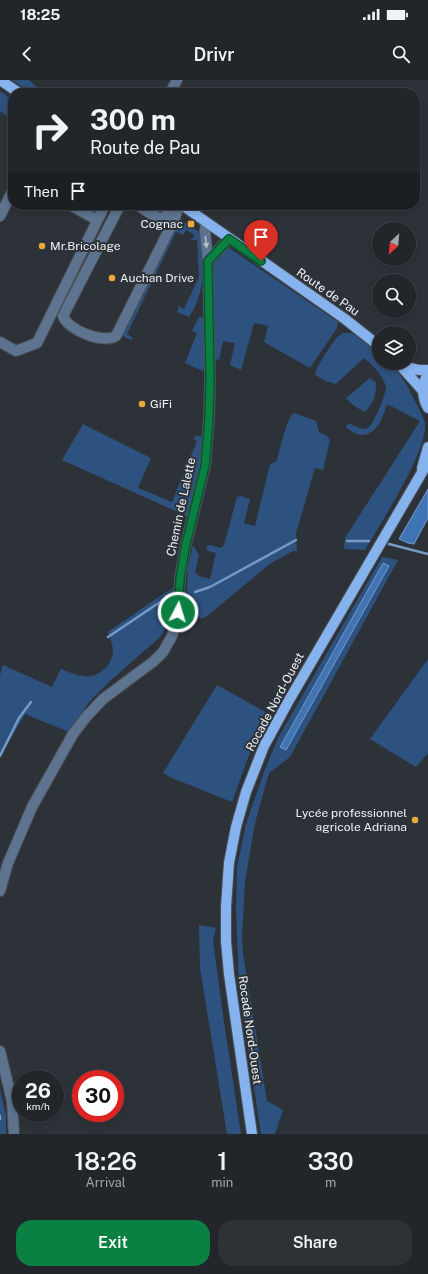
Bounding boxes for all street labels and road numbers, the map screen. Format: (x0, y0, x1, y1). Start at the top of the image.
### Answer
street label: Route de Pau (294, 265, 362, 319)
street label: Chemin de Lalette (164, 456, 198, 558)
street label: Rocade Nord-Ouest (243, 650, 307, 754)
street label: Rocade Nord-Ouest (235, 975, 265, 1086)

